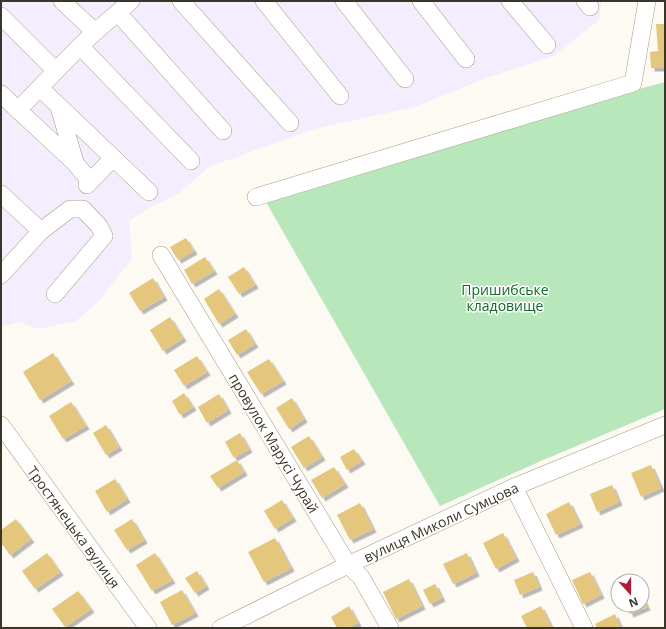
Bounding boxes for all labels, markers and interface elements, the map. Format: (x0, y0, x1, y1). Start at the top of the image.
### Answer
park label: Пришибське кладовище (461, 280, 549, 315)
street label: провулок Марусі Чурай (225, 370, 323, 516)
street label: Тростянецька вулиця (23, 462, 125, 592)
street label: вулиця Миколи Сумцова (360, 478, 522, 566)
north arrow (610, 573, 650, 613)
text: N (627, 594, 641, 611)

